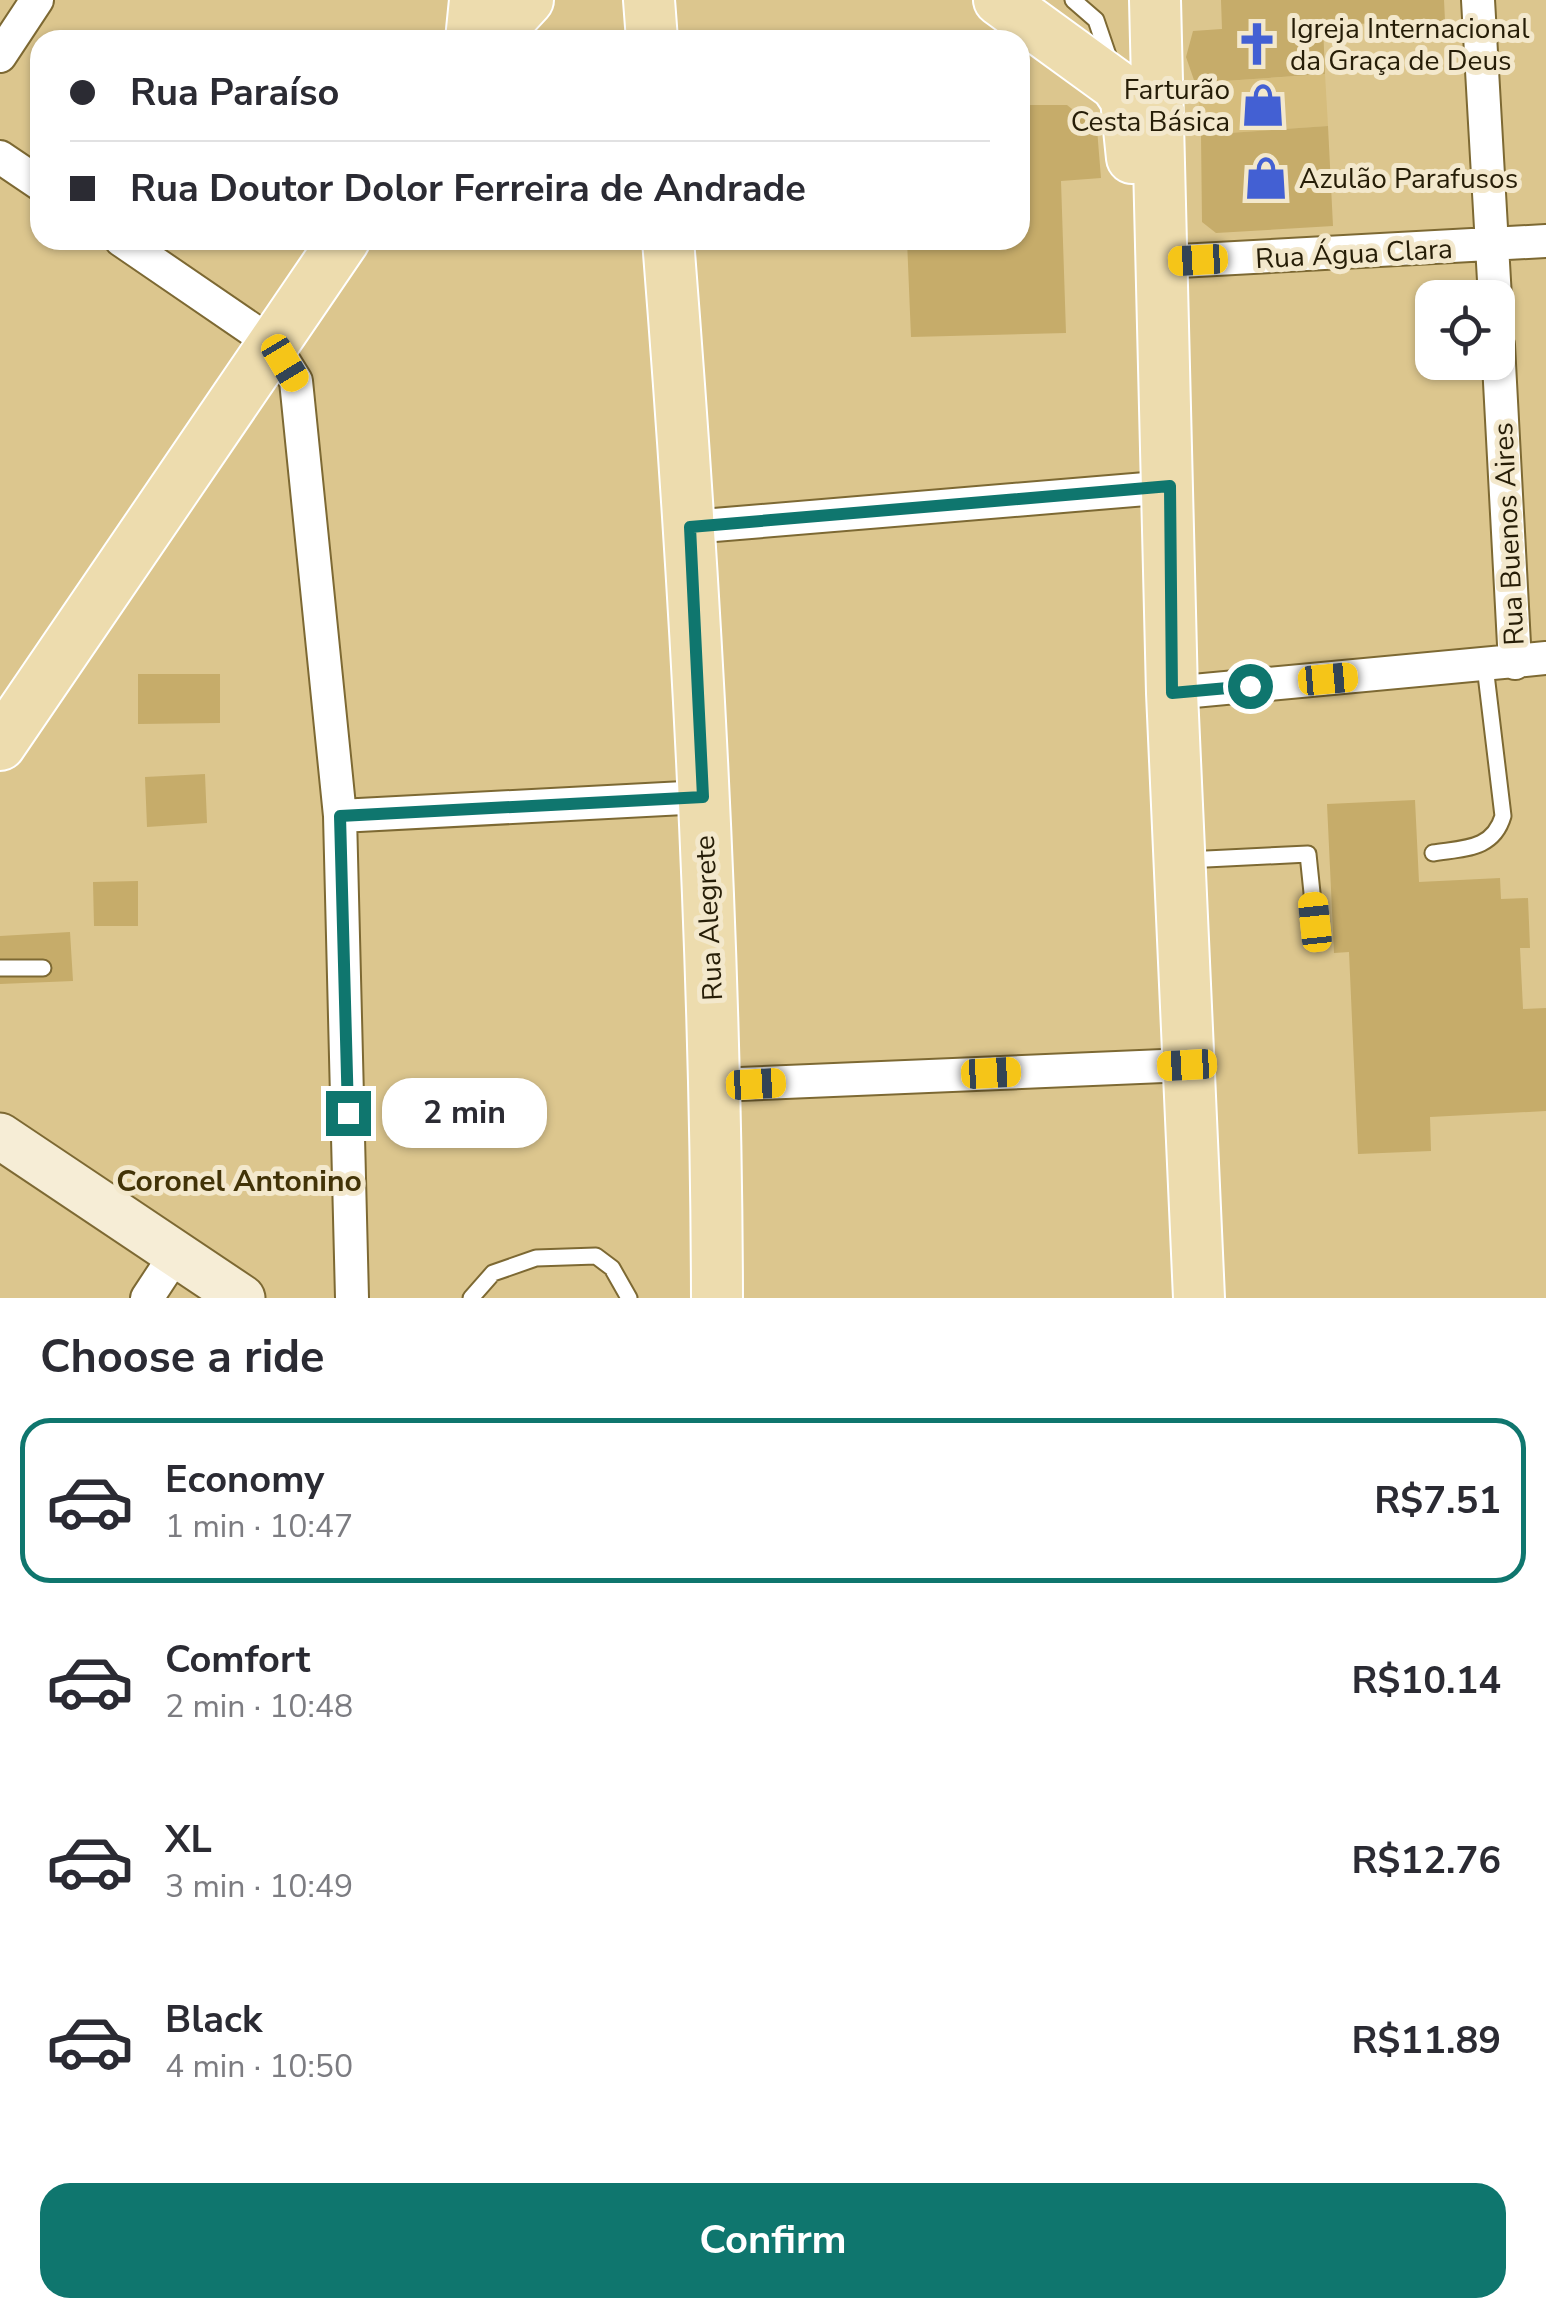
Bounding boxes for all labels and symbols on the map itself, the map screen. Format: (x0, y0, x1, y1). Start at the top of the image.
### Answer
place label: Igreja Internacional da Graça de Deus (1290, 10, 1530, 80)
church icon: Igreja Internacional da Graça de Deus (1233, 20, 1281, 68)
place label: Farturão Cesta Básica (1071, 71, 1230, 141)
shop icon: Farturão Cesta Básica (1239, 81, 1287, 129)
shop icon: Azulão Parafusos (1242, 154, 1290, 202)
place label: Azulão Parafusos (1299, 160, 1518, 198)
street label: Rua Água Clara (1254, 230, 1454, 278)
car (1167, 243, 1229, 277)
car (257, 330, 313, 396)
street label: Rua Buenos Aires (1484, 421, 1534, 646)
car (1297, 661, 1359, 697)
route start (1228, 664, 1273, 709)
street label: Rua Alegrete (686, 834, 732, 1002)
car (1297, 891, 1333, 953)
car (1156, 1048, 1218, 1082)
car (960, 1056, 1022, 1090)
car (725, 1067, 787, 1101)
callout: 2 min (383, 1078, 548, 1148)
route end (326, 1091, 371, 1136)
district label: Coronel Antonino (116, 1161, 362, 1202)

